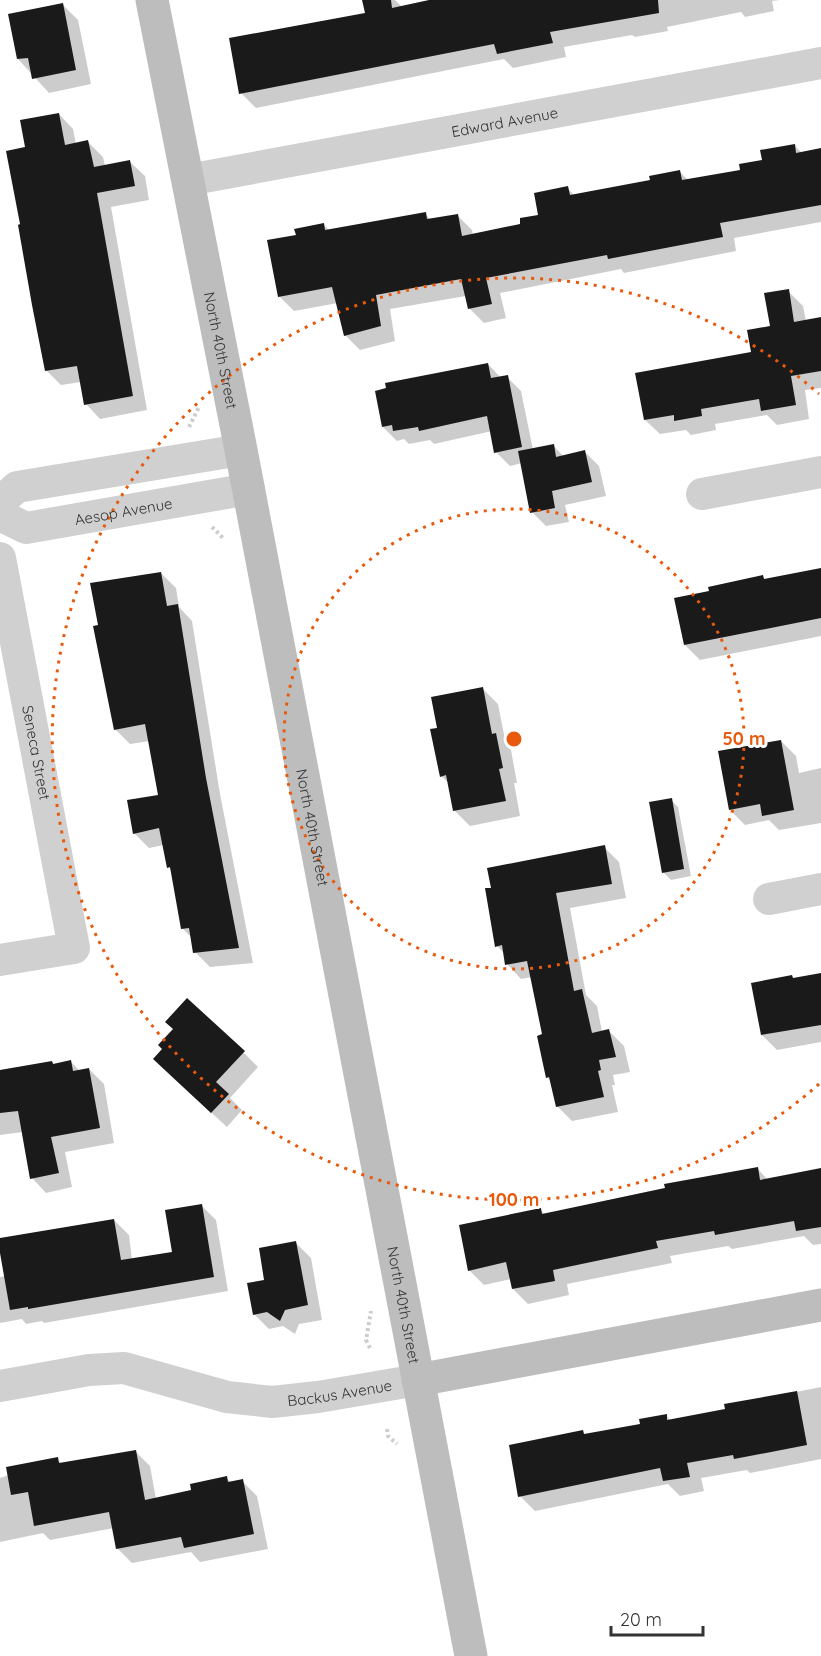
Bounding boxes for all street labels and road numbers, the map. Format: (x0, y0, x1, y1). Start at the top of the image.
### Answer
street label: Edward Avenue (450, 102, 559, 141)
street label: North 40th Street (200, 290, 242, 410)
street label: Aesop Avenue (73, 493, 174, 529)
street label: Seneca Street (19, 704, 55, 802)
street label: North 40th Street (293, 767, 333, 888)
street label: North 40th Street (384, 1245, 425, 1365)
street label: Backus Avenue (286, 1375, 393, 1410)

